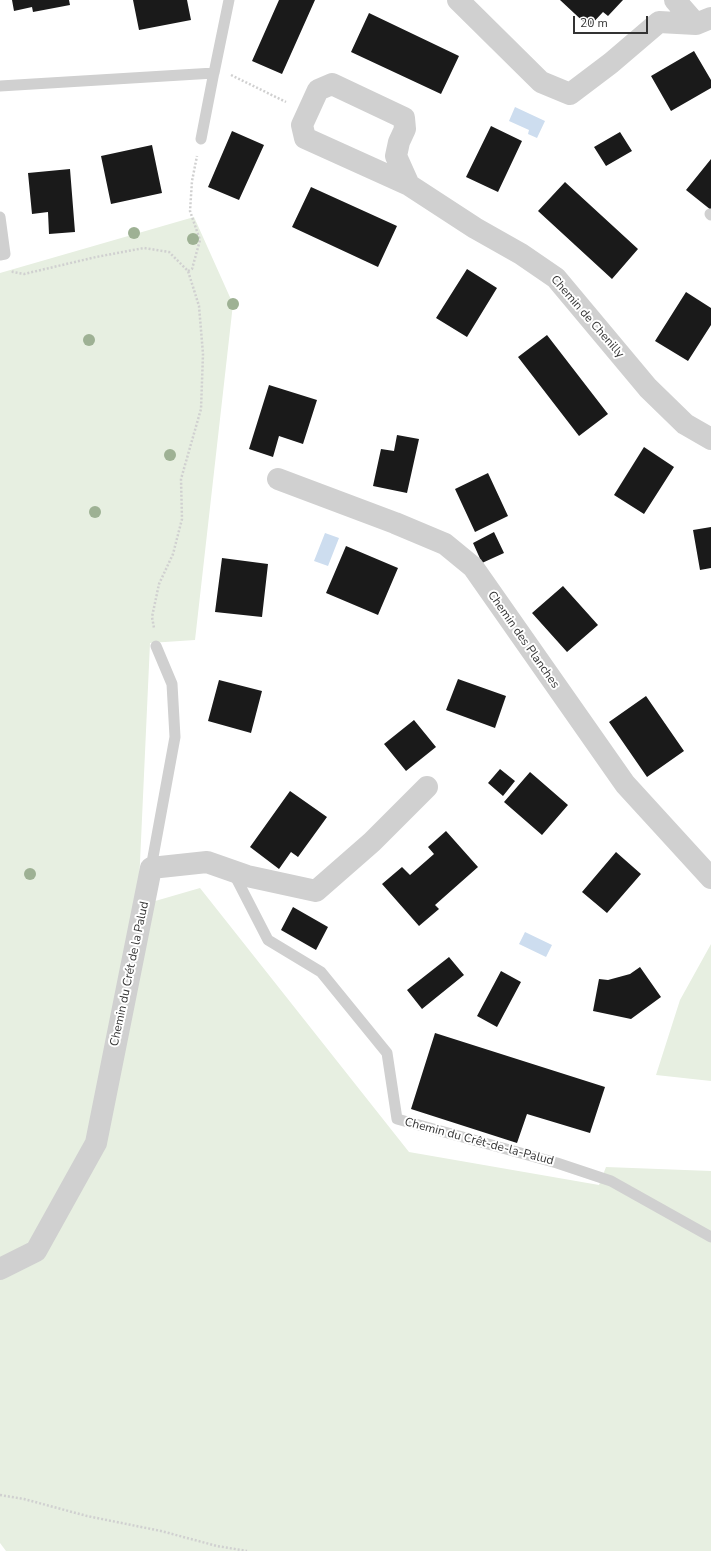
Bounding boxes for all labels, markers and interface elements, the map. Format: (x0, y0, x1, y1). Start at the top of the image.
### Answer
scale bar (575, 8, 650, 34)
text: 20 m (580, 15, 608, 31)
street label: Chemin de Chenilly (547, 273, 627, 361)
street label: Chemin des Planches (484, 589, 562, 691)
street label: Chemin du Crét de la Palud (108, 900, 152, 1048)
street label: Chemin du Crêt-de-la-Palud (403, 1115, 555, 1169)

